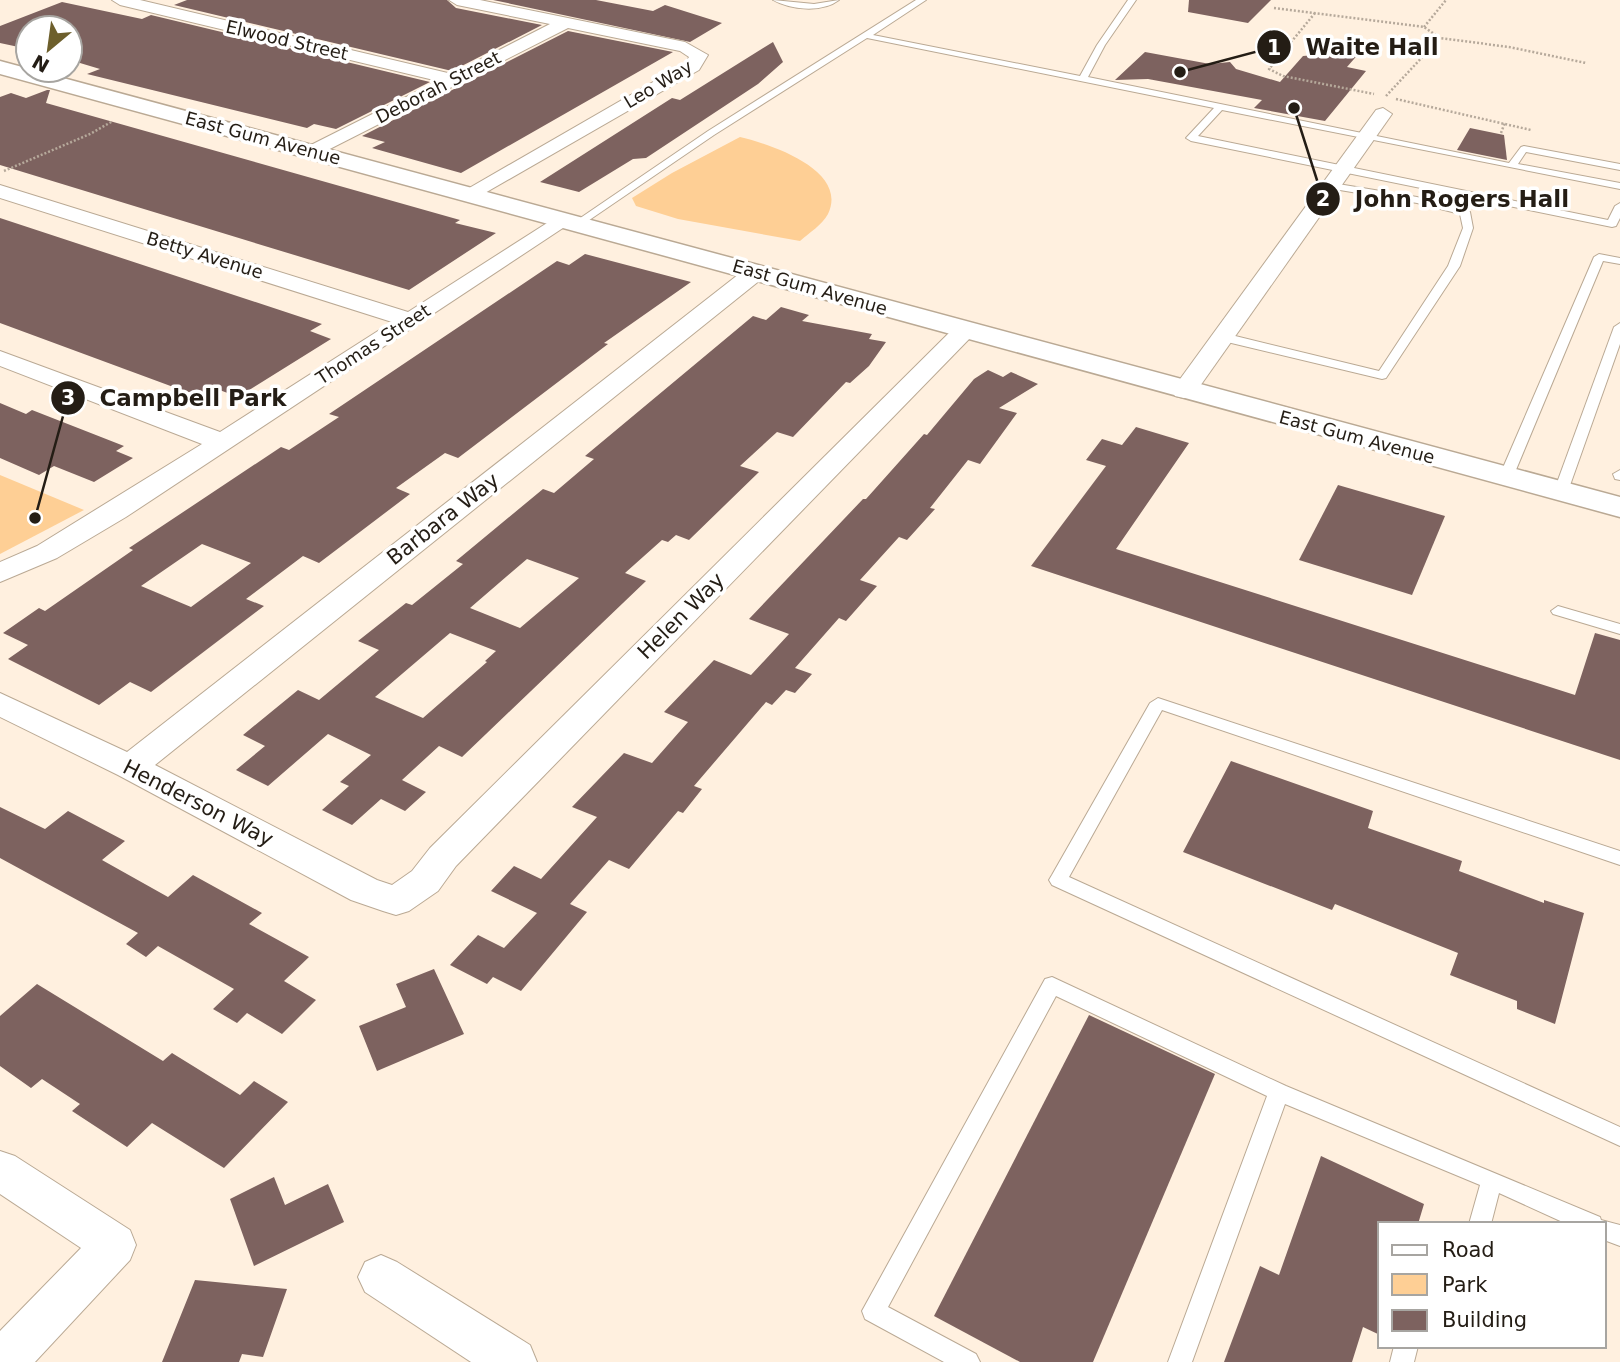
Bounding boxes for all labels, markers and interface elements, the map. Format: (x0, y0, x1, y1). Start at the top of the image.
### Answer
north arrow (14, 14, 84, 84)
street label: Elwood Street (224, 16, 350, 64)
callout: Waite Hall (1257, 25, 1453, 69)
text: Waite Hall (1305, 34, 1439, 60)
text: 1 (1267, 36, 1281, 60)
street label: Deborah Street (372, 46, 504, 128)
text: N (28, 50, 53, 77)
street label: Leo Way (620, 55, 696, 113)
street label: East Gum Avenue (183, 107, 343, 169)
callout: John Rogers Hall (1305, 177, 1583, 221)
text: John Rogers Hall (1353, 186, 1569, 212)
text: 2 (1316, 187, 1330, 211)
street label: Betty Avenue (144, 227, 266, 283)
street label: East Gum Avenue (730, 255, 890, 319)
street label: Thomas Street (311, 299, 434, 389)
callout: Campbell Park (51, 376, 301, 420)
text: Campbell Park (99, 385, 287, 411)
text: 3 (61, 386, 75, 410)
street label: East Gum Avenue (1277, 406, 1437, 468)
street label: Barbara Way (382, 468, 504, 570)
street label: Helen Way (633, 568, 729, 664)
street label: Henderson Way (119, 755, 277, 851)
legend (1378, 1222, 1606, 1348)
text: Road (1442, 1238, 1495, 1262)
text: Park (1442, 1273, 1488, 1297)
text: Building (1442, 1308, 1527, 1332)

